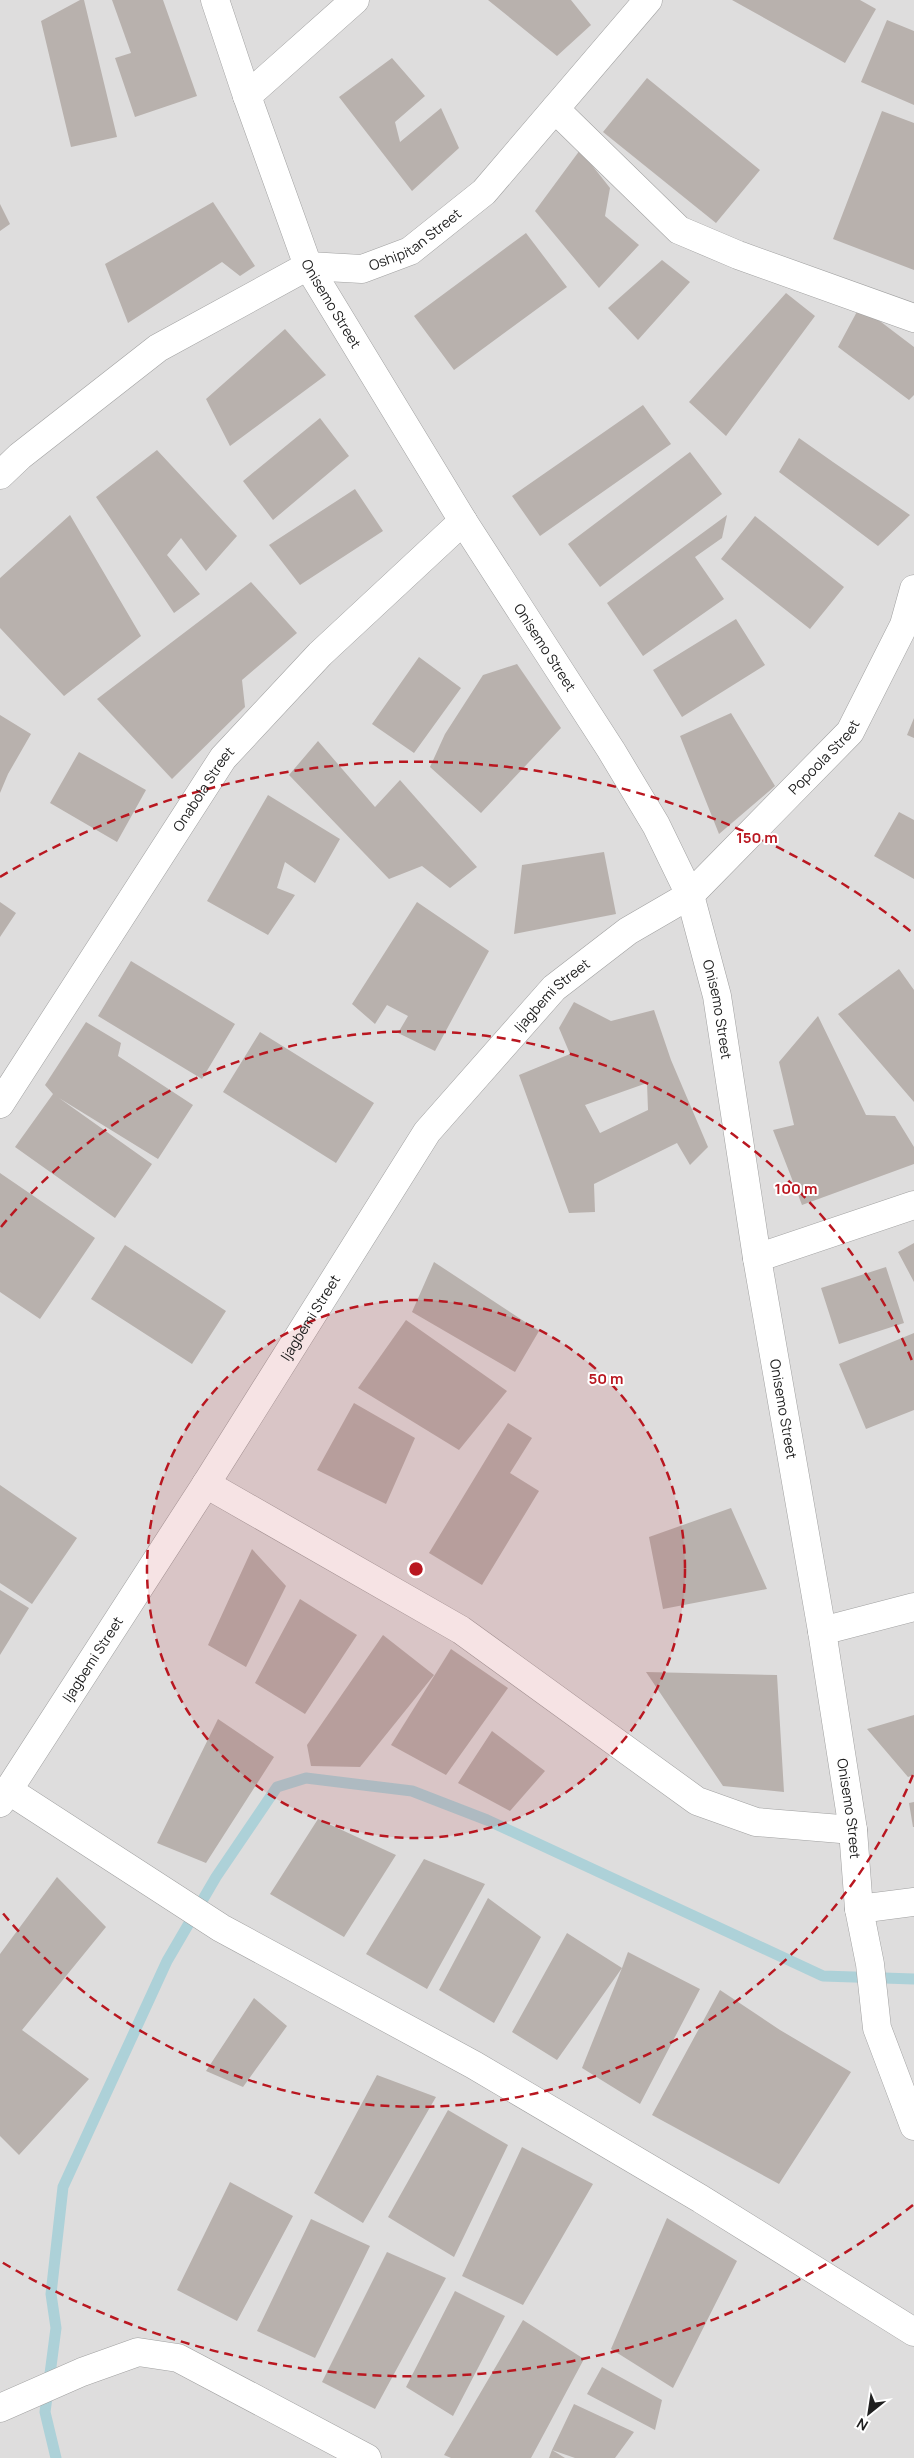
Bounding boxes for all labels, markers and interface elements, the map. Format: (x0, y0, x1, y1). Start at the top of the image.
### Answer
street label: Oshipitan Street (366, 204, 465, 275)
street label: Onisemo Street (297, 257, 366, 352)
street label: Onisemo Street (510, 600, 581, 695)
street label: Popoola Street (784, 716, 864, 798)
street label: Onabola Street (168, 742, 238, 835)
text: 150 m (736, 827, 778, 848)
street label: Ijagbemi Street (510, 954, 594, 1036)
street label: Onisemo Street (699, 957, 737, 1061)
text: 100 m (775, 1178, 817, 1199)
street label: Ijagbemi Street (276, 1271, 344, 1364)
street label: Onisemo Street (766, 1357, 802, 1461)
text: 50 m (588, 1368, 624, 1389)
centre of rings (407, 1560, 425, 1578)
street label: Ijagbemi Street (58, 1612, 127, 1706)
street label: Onisemo Street (833, 1757, 865, 1860)
north arrow (844, 2388, 894, 2438)
text: N (853, 2414, 871, 2435)

